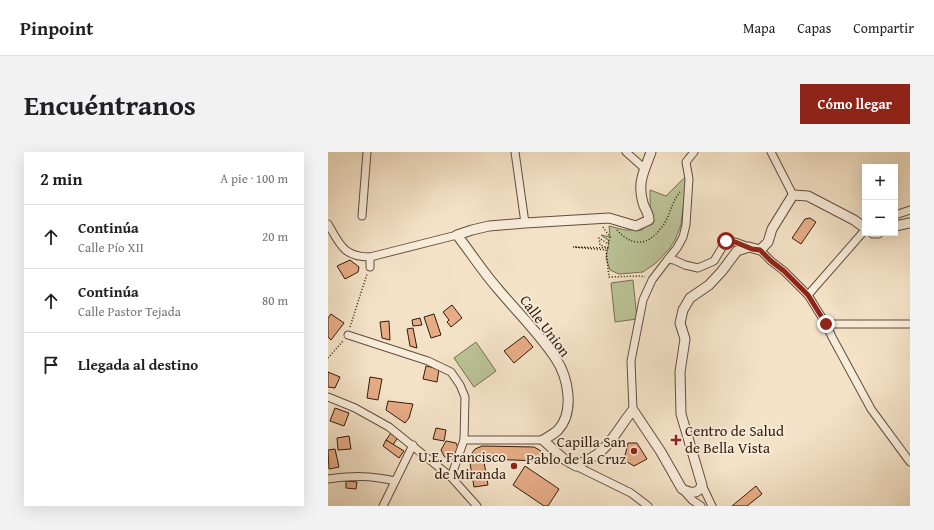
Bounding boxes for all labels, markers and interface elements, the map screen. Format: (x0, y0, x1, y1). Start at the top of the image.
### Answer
text: Pinpoint (20, 14, 93, 42)
text: Mapa (743, 18, 775, 38)
text: Capas (797, 18, 831, 38)
text: Compartir (853, 18, 914, 38)
text: Encuéntranos (24, 84, 196, 125)
button: Cómo llegar (800, 84, 910, 124)
map controls (862, 164, 898, 236)
button: + (862, 164, 898, 200)
text: 2 min (40, 166, 82, 191)
text: A pie · 100 m (220, 169, 288, 188)
button: − (862, 200, 898, 236)
text: Continúa (78, 217, 139, 238)
icon: ahead (40, 226, 62, 248)
text: 20 m (262, 227, 288, 246)
route start (717, 232, 735, 250)
text: Calle Pío XII (78, 238, 144, 257)
text: Continúa (78, 281, 139, 302)
icon: ahead (40, 290, 62, 312)
street label: Calle Union (515, 290, 576, 361)
text: 80 m (262, 291, 288, 310)
text: Calle Pastor Tejada (78, 302, 181, 321)
route end (817, 315, 835, 333)
icon: arrive (40, 354, 62, 376)
text: Llegada al destino (78, 354, 198, 375)
place label: Centro de Salud de Bella Vista (685, 420, 784, 458)
place label: Capilla San Pablo de la Cruz (526, 431, 627, 469)
marker: Centro de Salud de Bella Vista (670, 434, 682, 446)
place label: U.E. Francisco de Miranda (418, 446, 506, 484)
marker: Capilla San Pablo de la Cruz (629, 446, 639, 456)
marker: U.E. Francisco de Miranda (509, 461, 519, 471)

